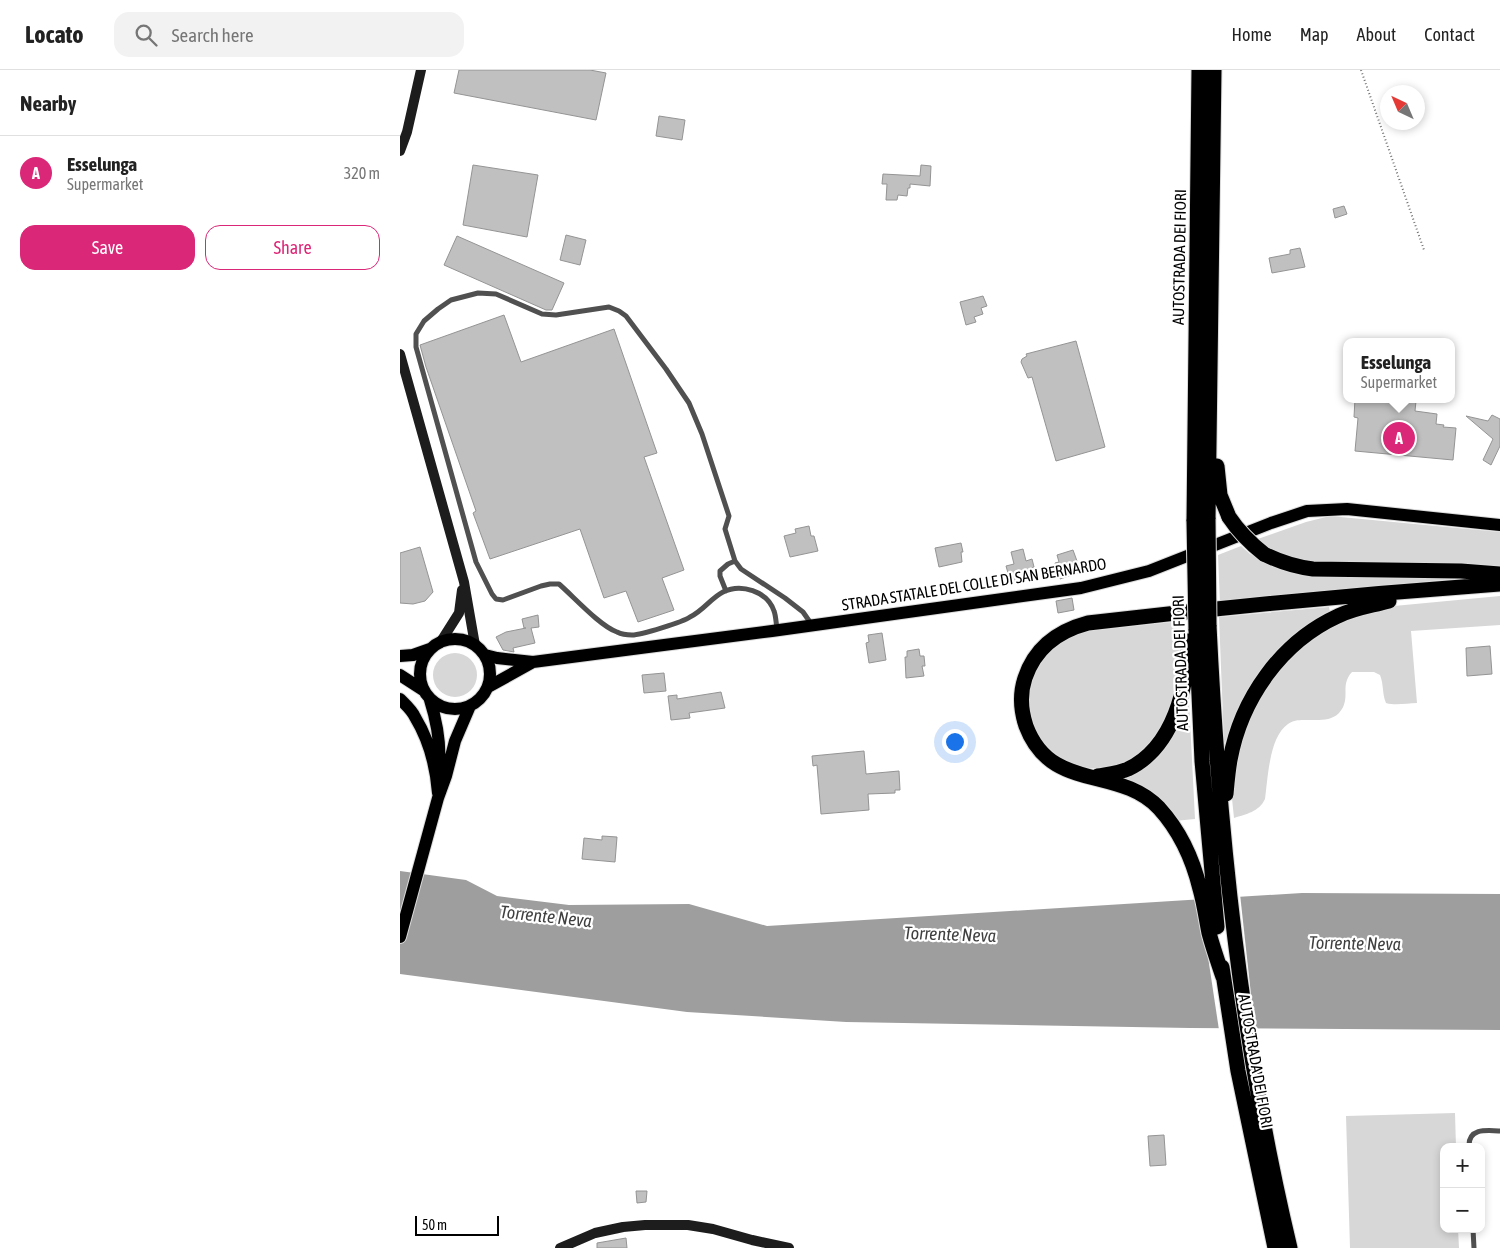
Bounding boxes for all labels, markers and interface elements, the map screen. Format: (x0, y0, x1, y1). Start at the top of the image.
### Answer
search box (114, 12, 464, 57)
text: Locato (25, 21, 84, 48)
icon: search (132, 21, 160, 49)
text: Search here (172, 24, 254, 46)
text: Home (1232, 24, 1272, 45)
text: Map (1300, 24, 1329, 45)
text: About (1357, 24, 1396, 45)
text: Contact (1424, 24, 1475, 45)
north arrow (1380, 85, 1425, 130)
text: Nearby (20, 91, 76, 115)
text: Esselunga (67, 153, 137, 175)
text: A (32, 164, 40, 182)
text: 320 m (344, 164, 380, 182)
text: Supermarket (67, 175, 143, 193)
street label: AUTOSTRADA DEI FIORI (1169, 189, 1189, 325)
button: Save (20, 225, 195, 270)
button: Share (205, 225, 380, 270)
popup (1343, 338, 1455, 403)
text: Esselunga (1361, 351, 1431, 373)
text: Supermarket (1361, 373, 1437, 391)
pin: A (1383, 419, 1415, 457)
street label: STRADA STATALE DEL COLLE DI SAN BERNARDO (840, 554, 1108, 614)
street label: AUTOSTRADA DEI FIORI (1169, 595, 1191, 731)
your location (942, 729, 968, 755)
water label: Torrente Neva (499, 901, 594, 931)
water label: Torrente Neva (904, 922, 997, 946)
water label: Torrente Neva (1309, 932, 1402, 954)
street label: AUTOSTRADA DEI FIORI (1235, 993, 1277, 1129)
map controls (1440, 1143, 1485, 1233)
button: + (1440, 1143, 1485, 1188)
button: − (1440, 1188, 1485, 1233)
scale bar (415, 1213, 499, 1236)
text: 50 m (422, 1217, 447, 1233)

